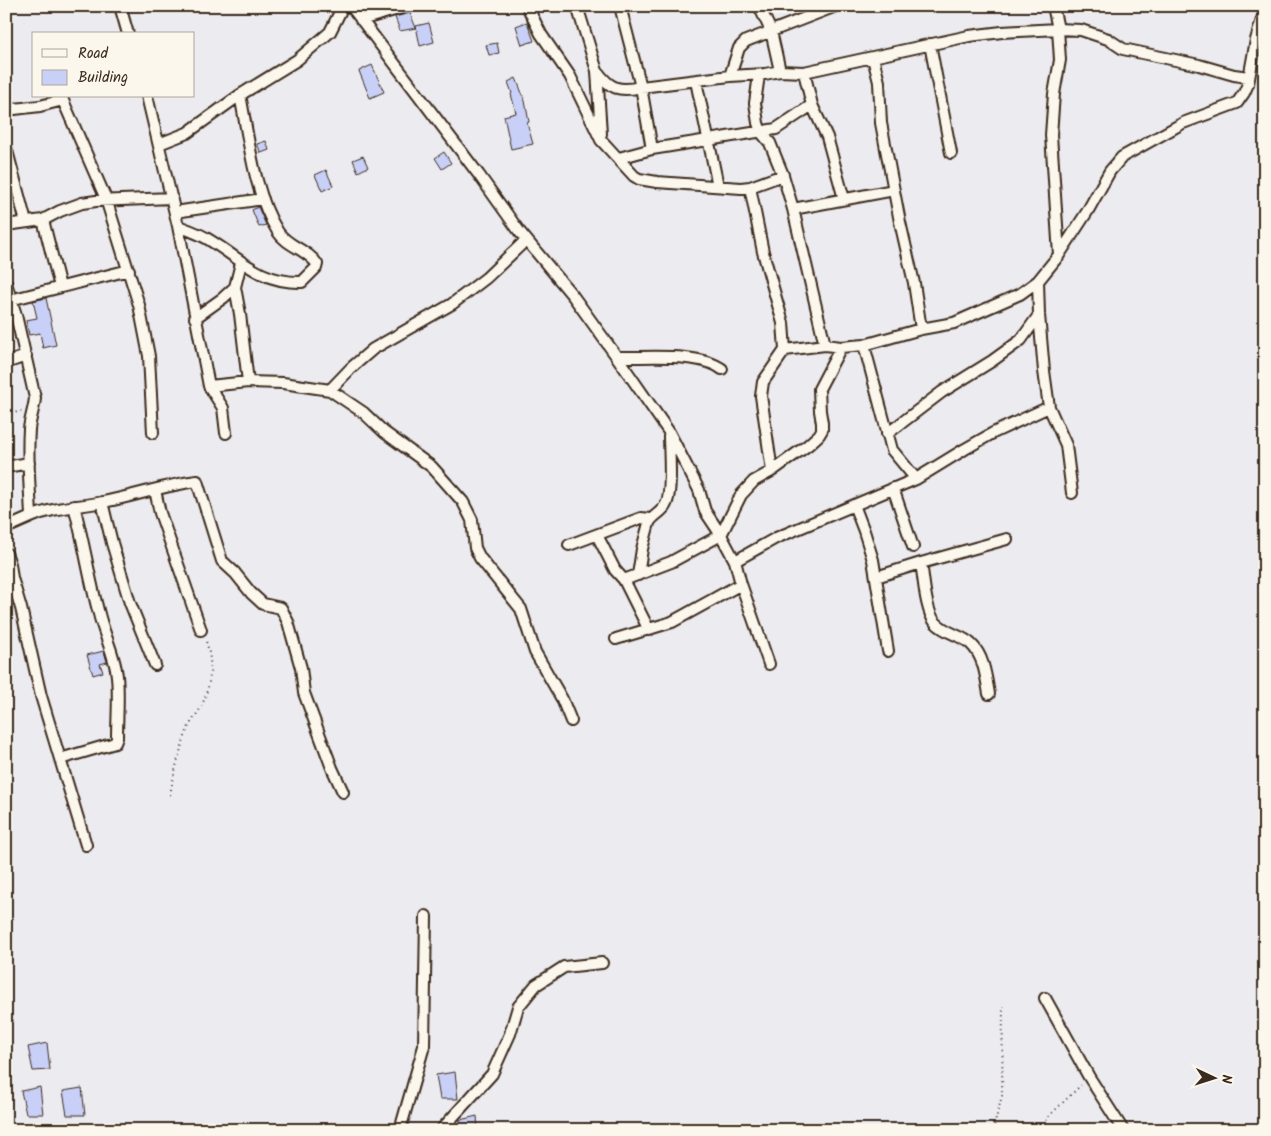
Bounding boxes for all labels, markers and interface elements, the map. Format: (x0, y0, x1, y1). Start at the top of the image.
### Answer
legend (32, 32, 195, 98)
text: Road (78, 42, 109, 66)
text: Building (78, 66, 128, 90)
north arrow (1188, 1054, 1238, 1104)
text: N (1215, 1074, 1237, 1084)

